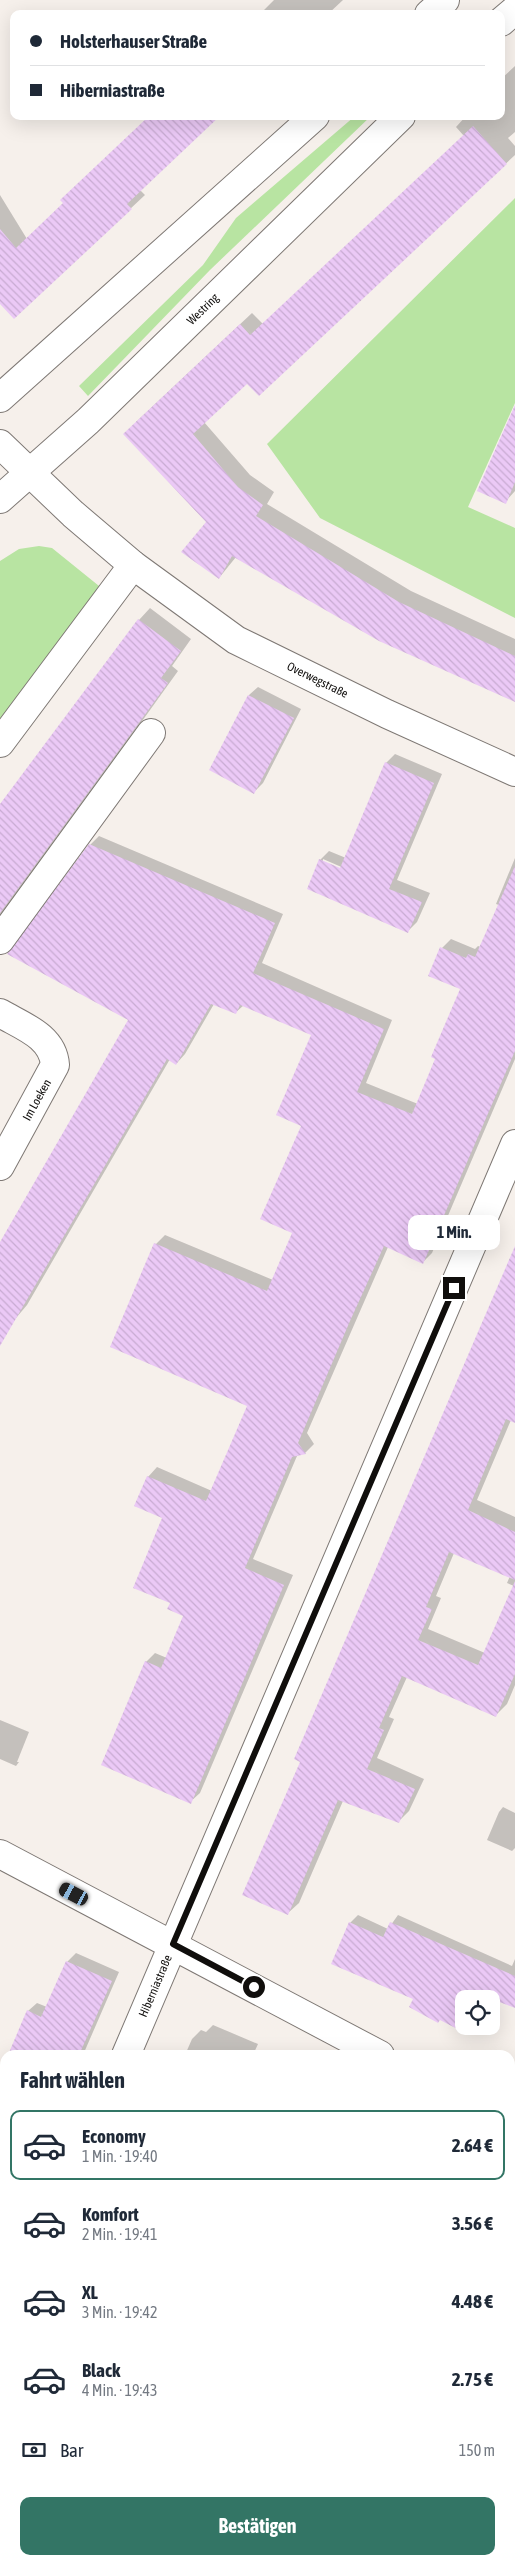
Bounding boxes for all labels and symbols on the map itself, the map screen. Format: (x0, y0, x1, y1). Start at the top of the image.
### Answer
street label: Westring (184, 290, 222, 328)
street label: Overwegstraße (285, 659, 350, 701)
street label: Im Loeken (20, 1077, 54, 1123)
callout: 1 Min. (408, 1216, 500, 1250)
route end (443, 1277, 465, 1299)
car (57, 1880, 90, 1908)
street label: Hiberniastraße (136, 1953, 175, 2019)
route start (243, 1976, 265, 1998)

